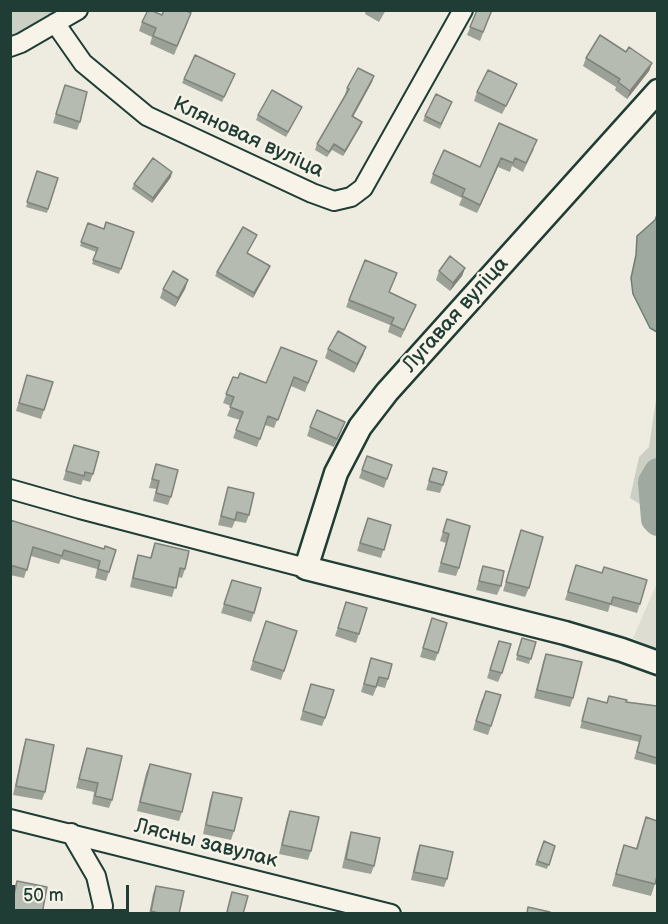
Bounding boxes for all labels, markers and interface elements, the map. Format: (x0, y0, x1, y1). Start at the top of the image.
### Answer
street label: Кляновая вуліца (169, 92, 327, 184)
street label: Лугавая вуліца (398, 252, 514, 378)
street label: Лясны завулак (132, 814, 280, 874)
scale bar (15, 873, 132, 911)
text: 50 m (23, 885, 64, 906)

